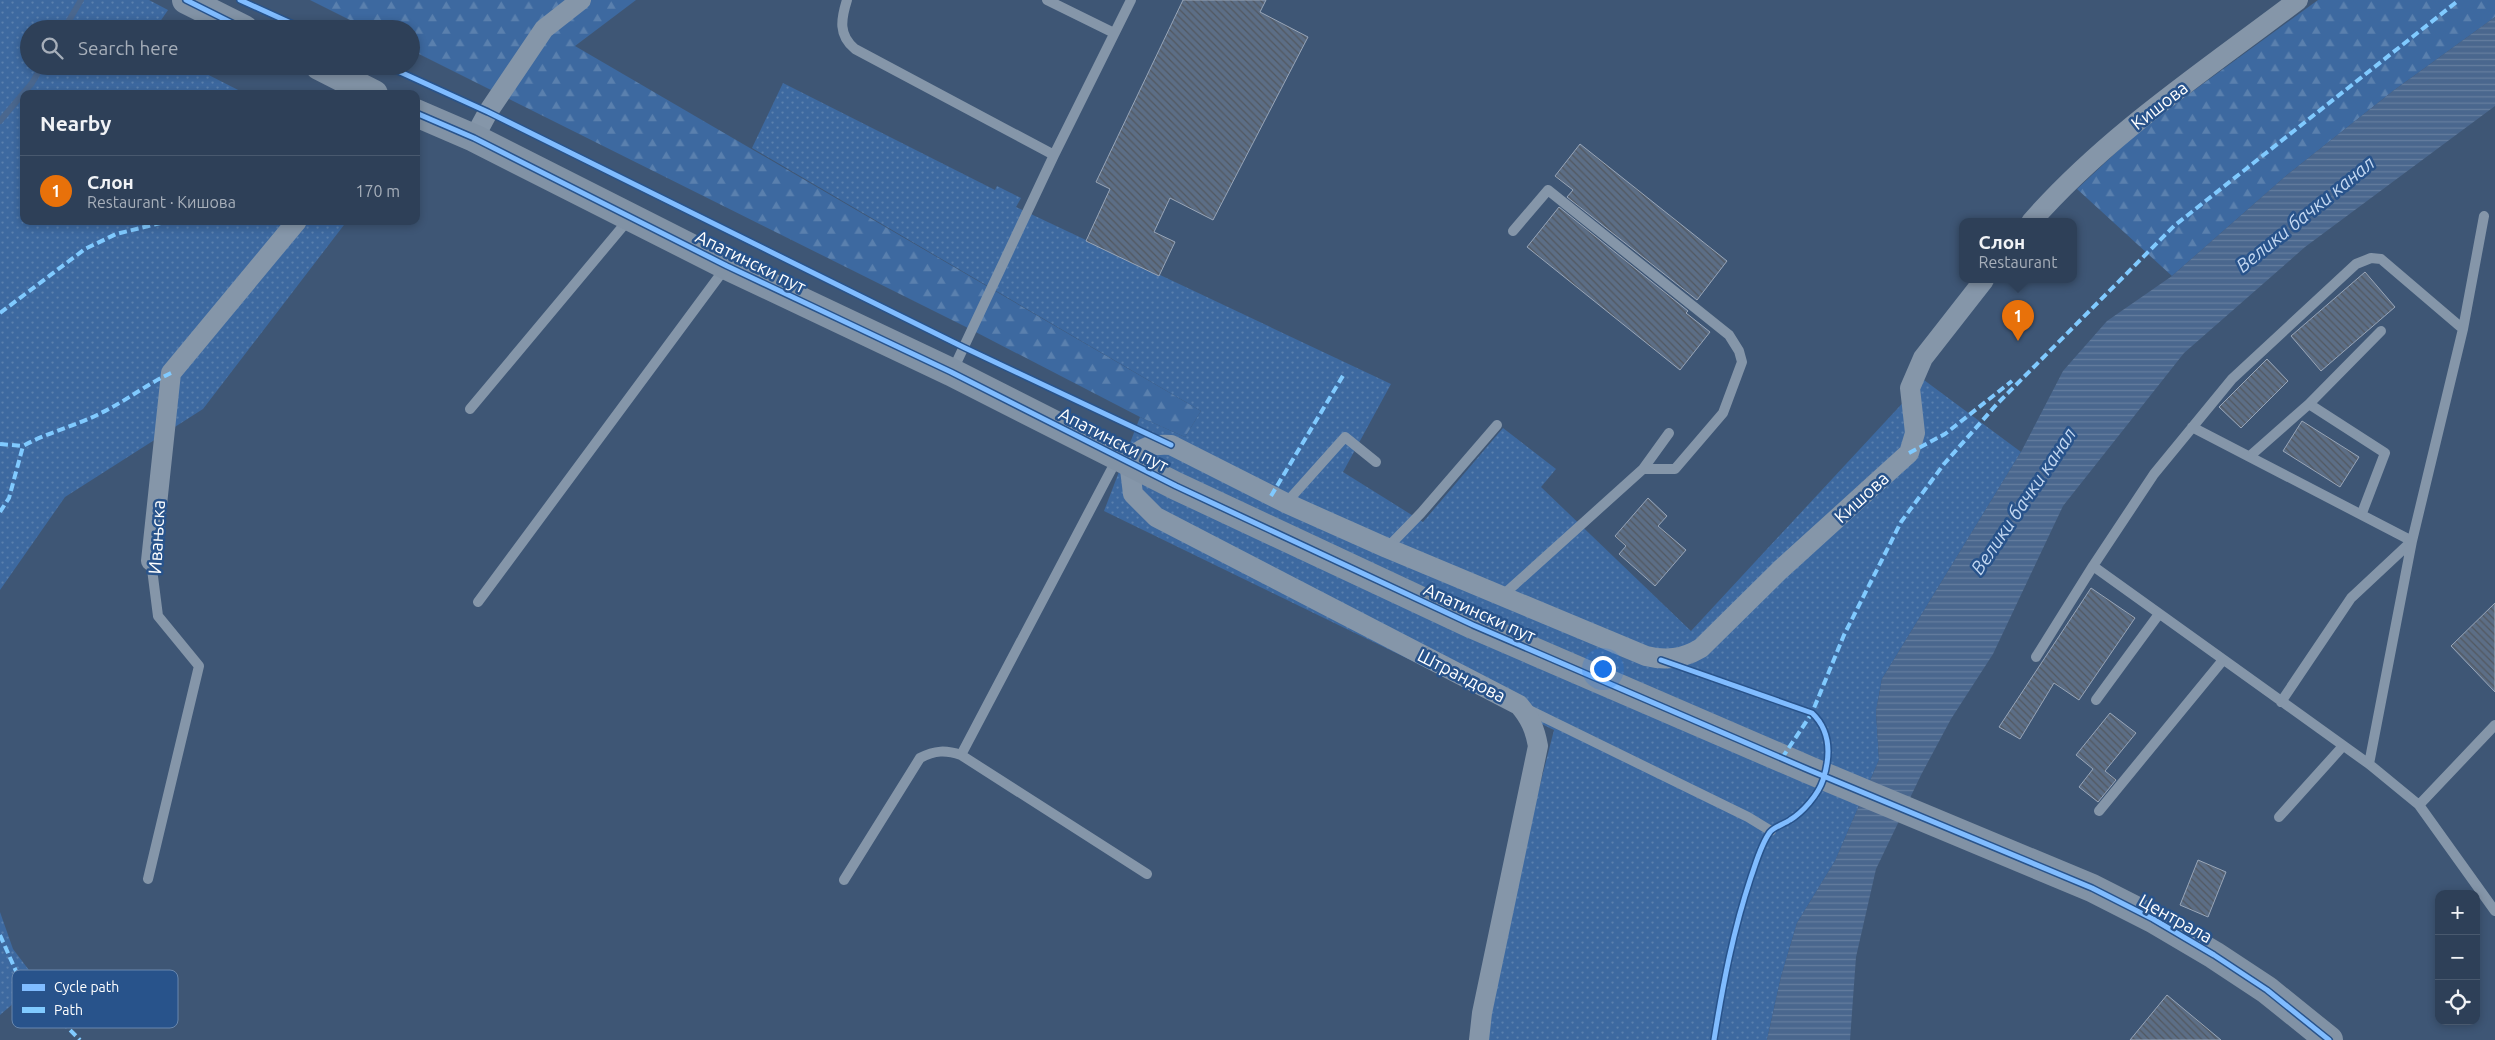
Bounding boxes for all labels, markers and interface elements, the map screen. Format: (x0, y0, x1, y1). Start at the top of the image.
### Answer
search box (20, 20, 420, 75)
icon: search (38, 34, 66, 62)
text: Search here (78, 37, 178, 59)
street label: Кишова (2127, 77, 2191, 133)
text: Nearby (40, 111, 111, 135)
water label: Велики бачки канал (2231, 151, 2379, 277)
text: Слон (87, 171, 134, 193)
text: 1 (51, 182, 61, 200)
text: 170 m (355, 182, 400, 200)
text: Restaurant · Кишова (87, 193, 236, 211)
popup (1959, 218, 2077, 283)
street label: Апатински пут (693, 226, 809, 296)
text: Слон (1978, 231, 2025, 253)
text: Restaurant (1978, 253, 2058, 271)
pin: 1 (2002, 300, 2034, 341)
street label: Апатински пут (1056, 403, 1172, 475)
water label: Велики бачки канал (1966, 423, 2080, 578)
street label: Кишова (1830, 468, 1892, 526)
street label: Ивањска (144, 499, 168, 575)
street label: Апатински пут (1421, 578, 1539, 646)
street label: Штрандова (1415, 644, 1509, 706)
your location (1590, 656, 1616, 682)
street label: Централа (2136, 890, 2216, 946)
map controls (2435, 890, 2480, 1025)
button: + (2435, 890, 2480, 935)
button: − (2435, 935, 2480, 980)
legend (12, 970, 178, 1028)
text: Cycle path (54, 979, 119, 995)
button: locate (2435, 980, 2480, 1025)
text: Path (54, 1002, 83, 1018)

